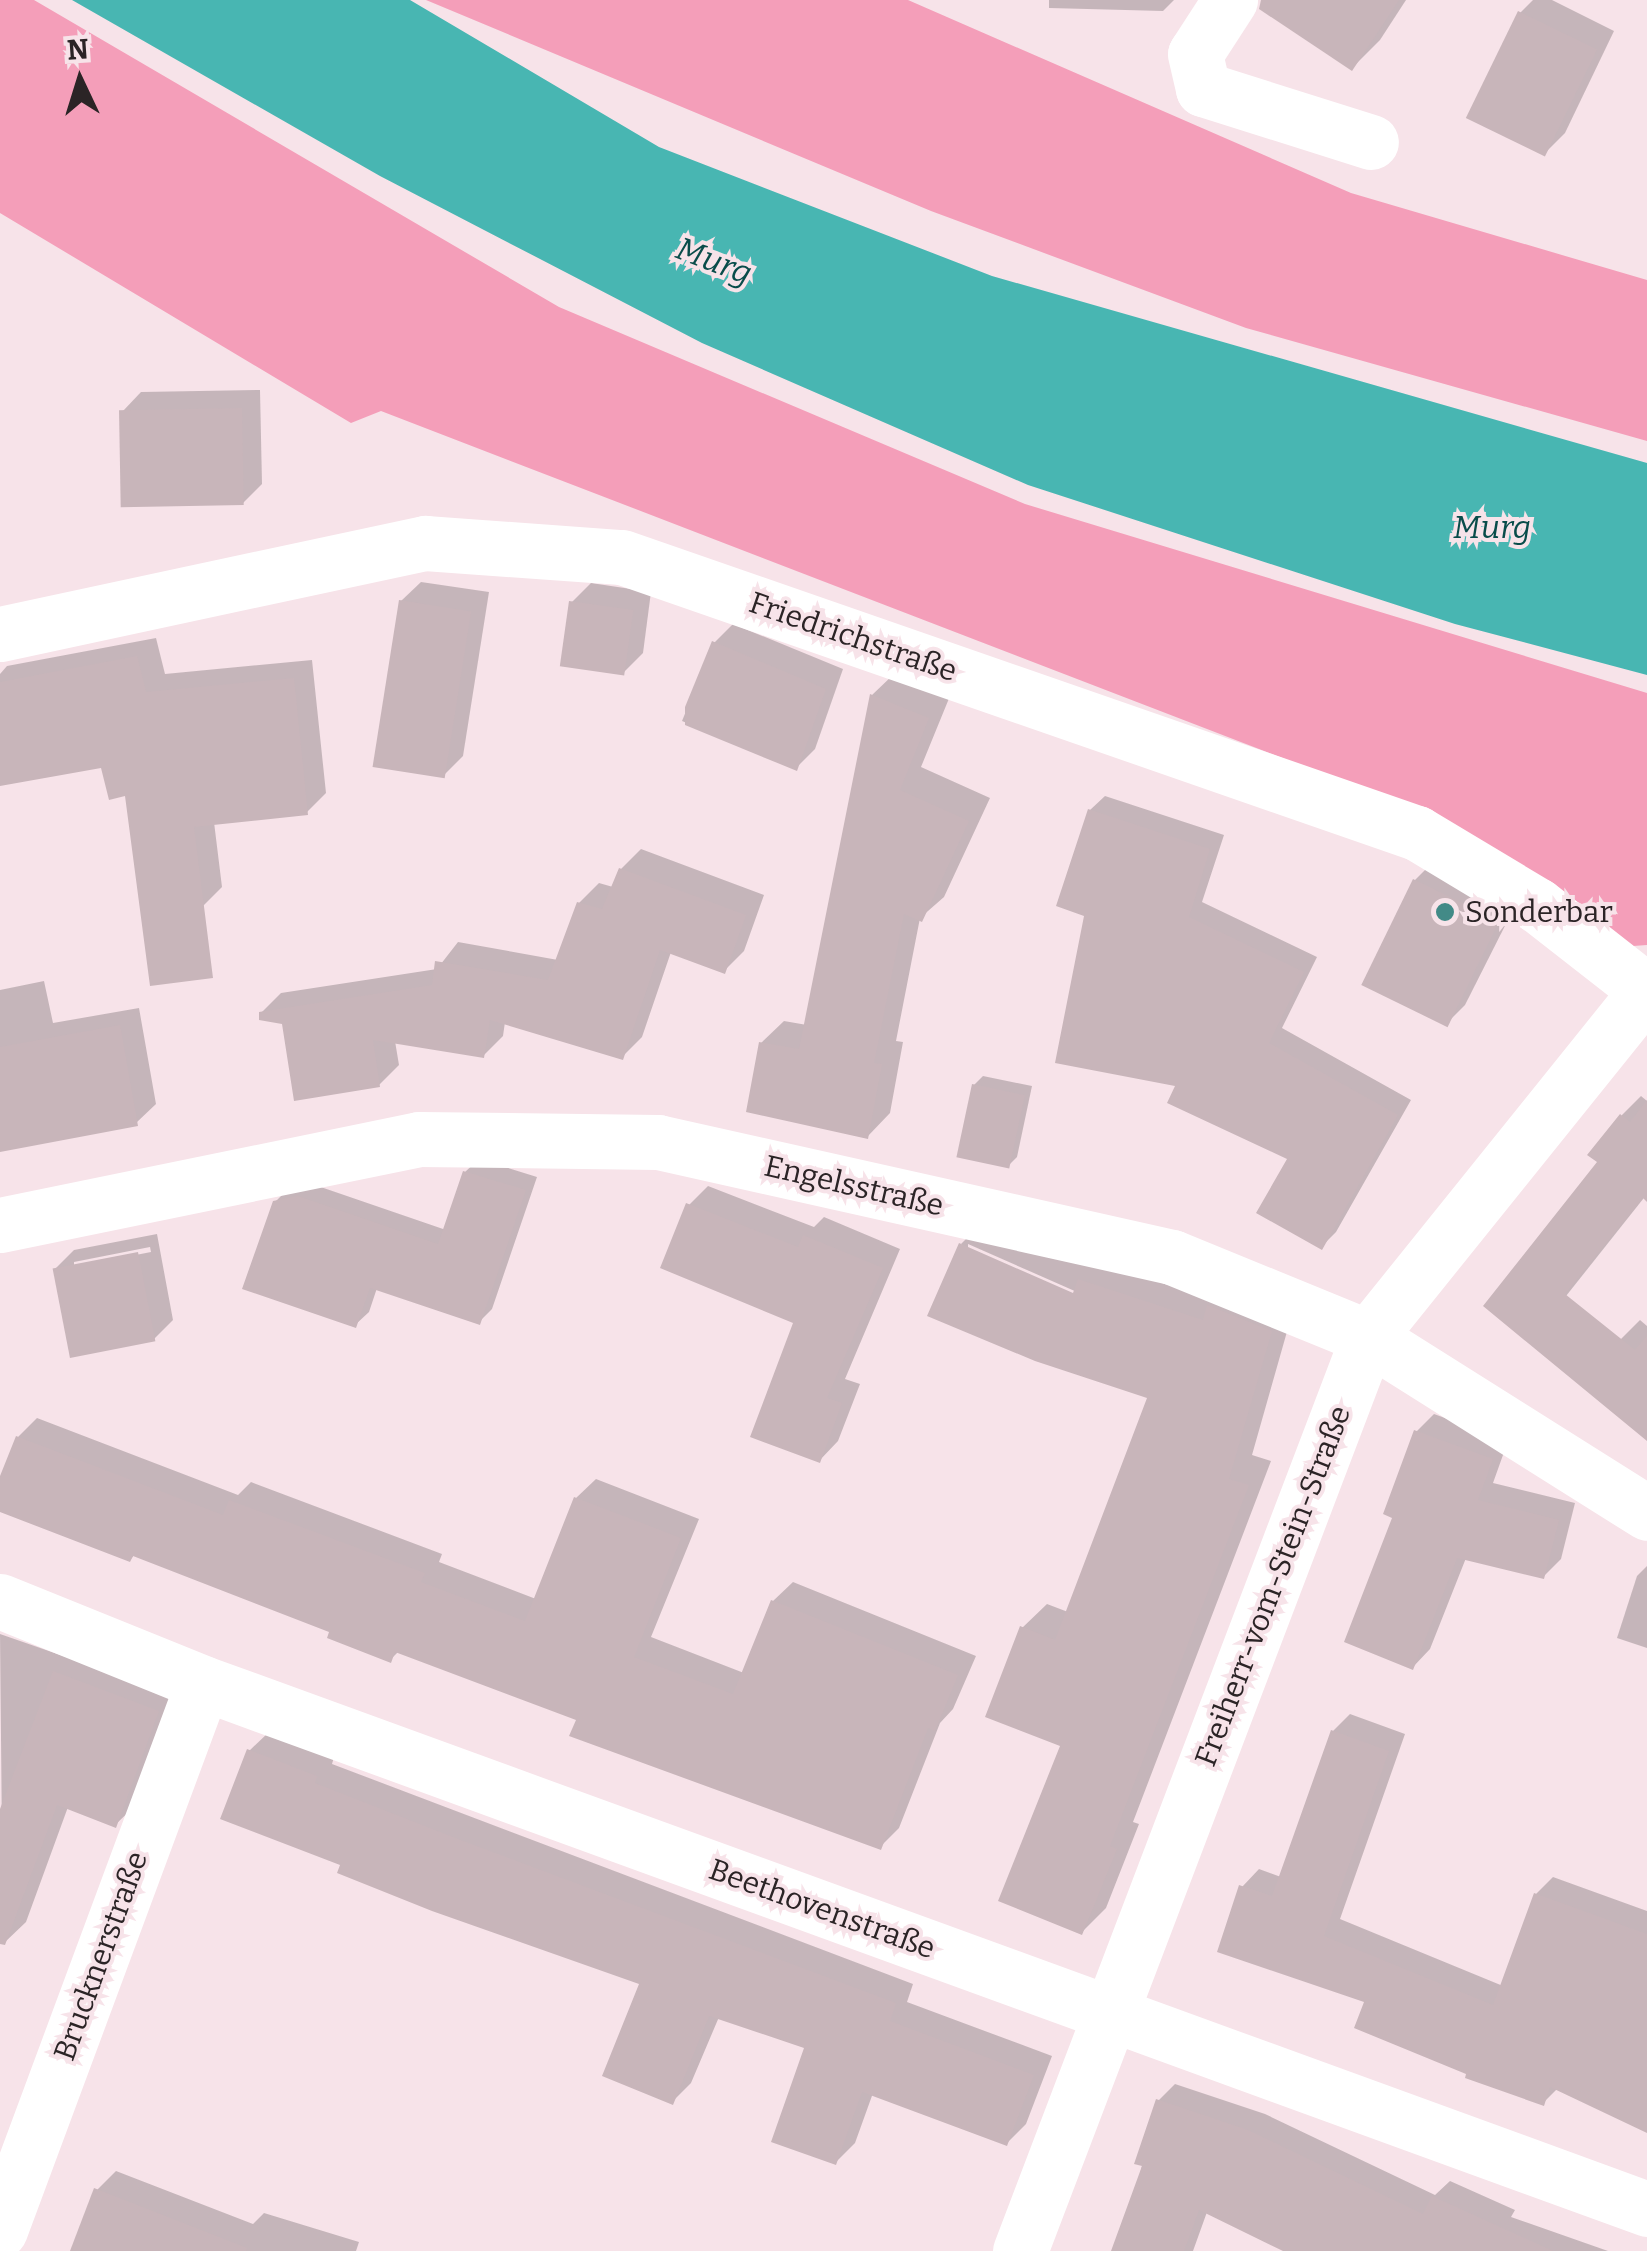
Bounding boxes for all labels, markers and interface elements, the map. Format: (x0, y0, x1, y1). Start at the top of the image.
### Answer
north arrow (30, 30, 130, 130)
text: N (66, 32, 90, 67)
water label: Murg (671, 229, 757, 293)
water label: Murg (1453, 508, 1531, 546)
street label: Friedrichstraße (744, 585, 962, 689)
place label: Sonderbar (1465, 894, 1613, 930)
marker: Sonderbar (1434, 901, 1456, 923)
street label: Engelsstraße (761, 1148, 947, 1224)
street label: Freiherr-vom-Stein-Straße (1188, 1401, 1358, 1771)
street label: Brucknerstraße (47, 1847, 155, 2065)
street label: Beethovenstraße (704, 1851, 940, 1967)

